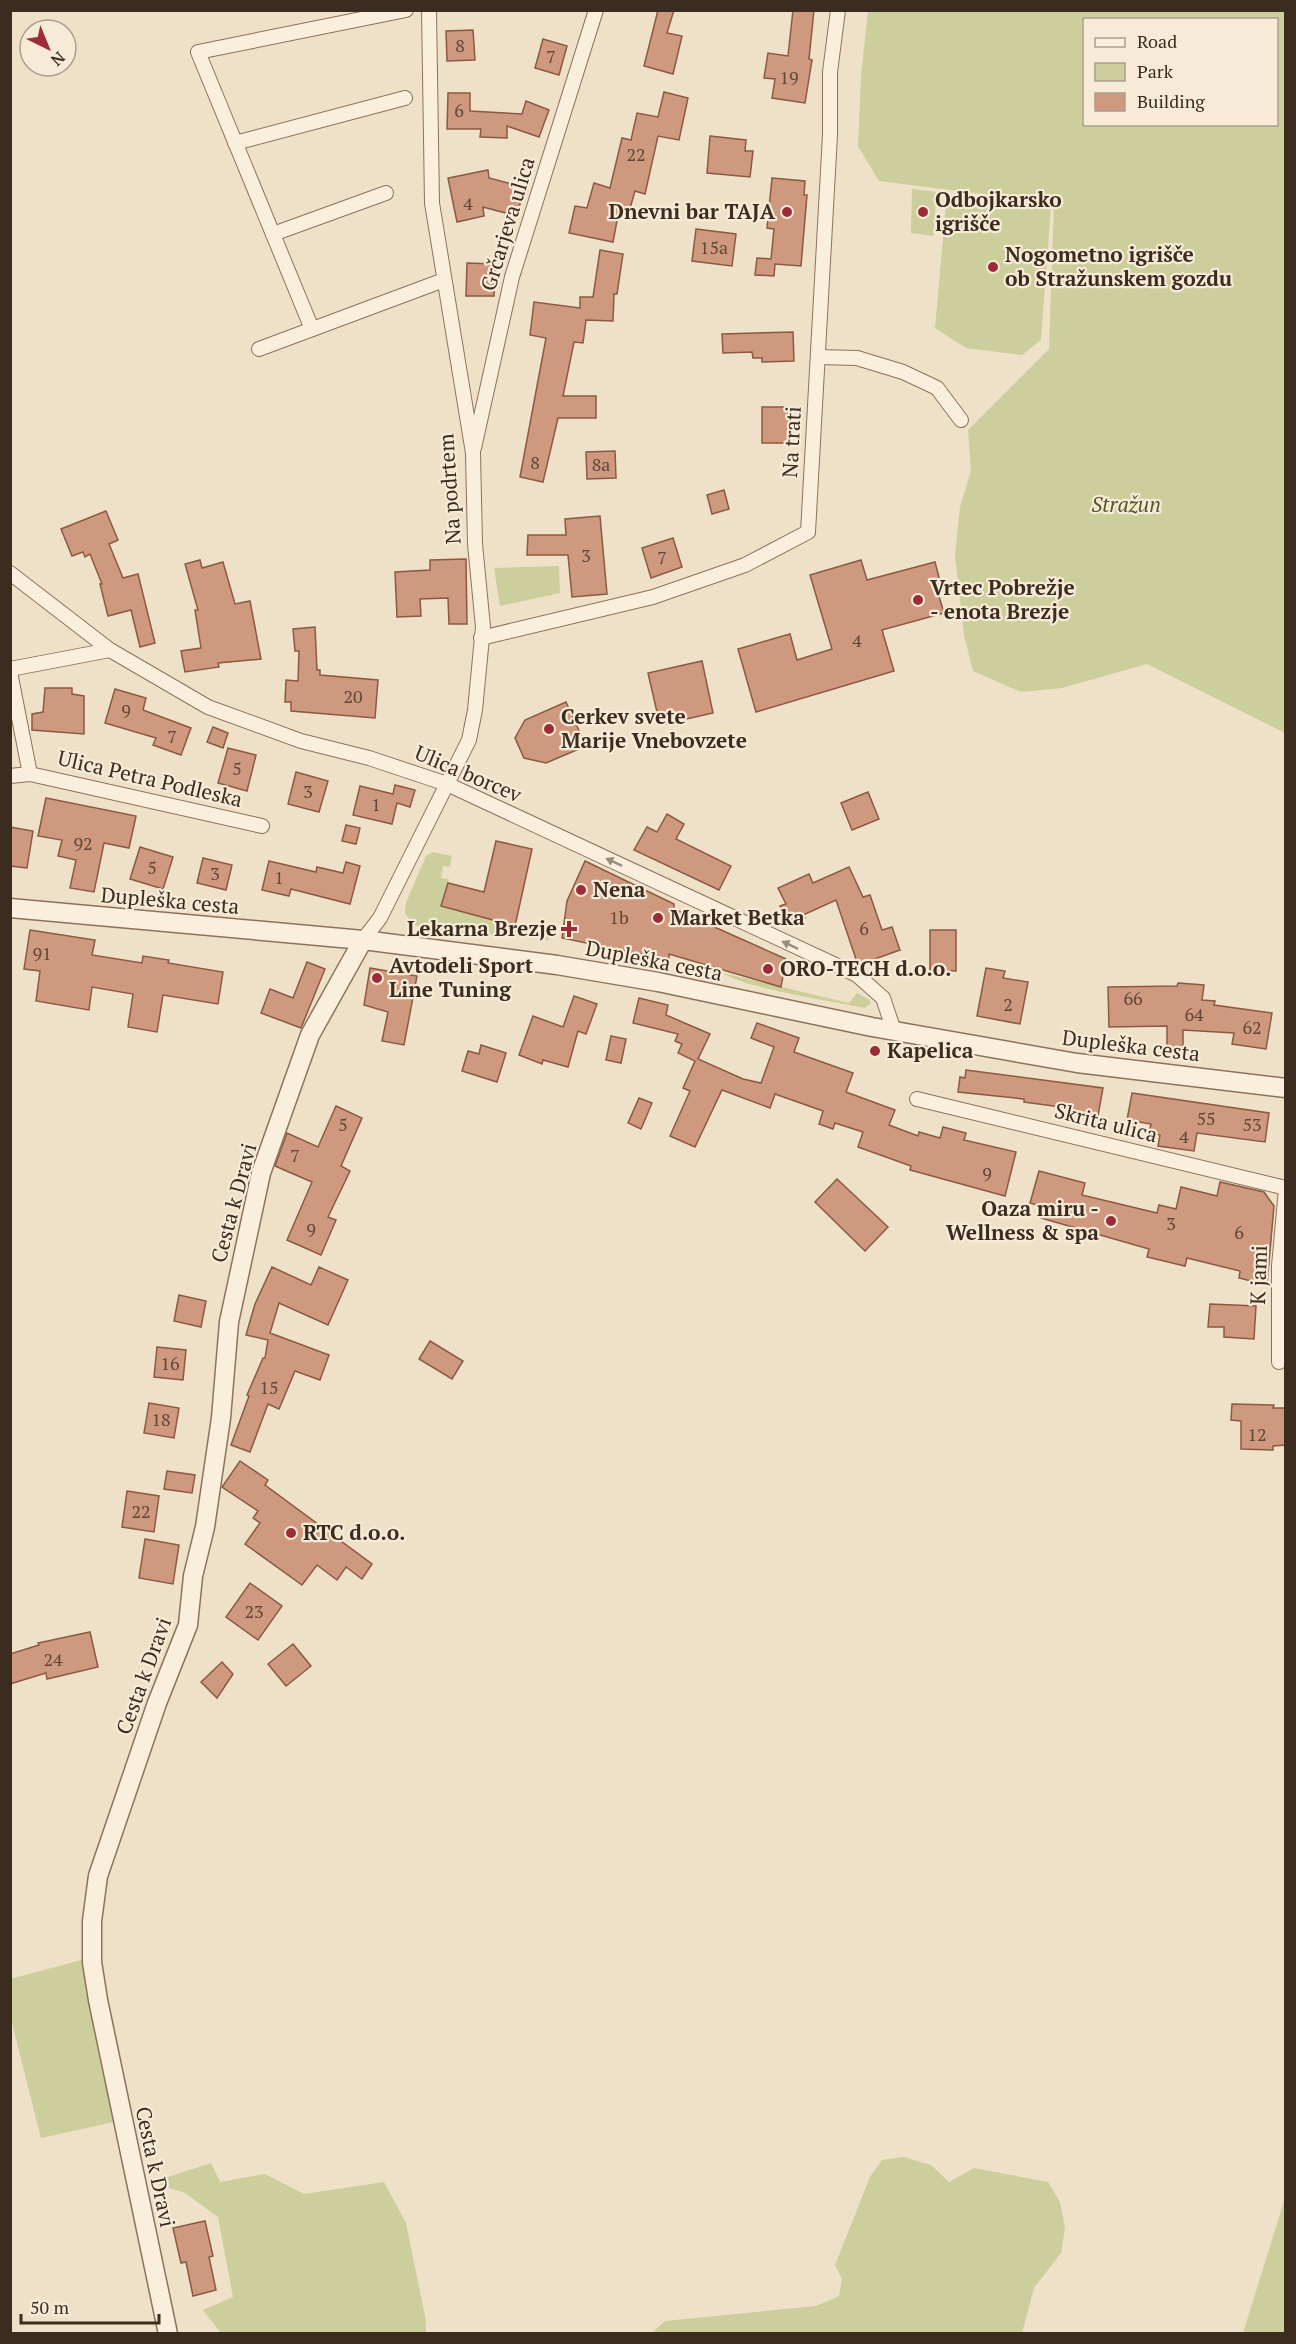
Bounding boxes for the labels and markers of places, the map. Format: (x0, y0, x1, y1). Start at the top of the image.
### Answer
place label: Odbojkarsko igrišče (935, 185, 1062, 237)
place label: Dnevni bar TAJA (608, 197, 776, 225)
marker: Dnevni bar TAJA (780, 205, 794, 219)
marker: Odbojkarsko igrišče (916, 205, 930, 219)
place label: Nogometno igrišče ob Stražunskem gozdu (1005, 240, 1232, 292)
marker: Nogometno igrišče ob Stražunskem gozdu (986, 260, 1000, 274)
place label: Vrtec Pobrežje - enota Brezje (930, 573, 1075, 625)
marker: Vrtec Pobrežje - enota Brezje (911, 593, 925, 607)
place label: Cerkev svete Marije Vnebovzete (561, 702, 747, 754)
marker: Cerkev svete Marije Vnebovzete (542, 722, 556, 736)
place label: Nena (593, 875, 646, 903)
marker: Nena (574, 883, 588, 897)
place label: Market Betka (670, 903, 805, 931)
marker: Market Betka (651, 911, 665, 925)
place label: Lekarna Brezje (407, 914, 557, 942)
marker: Lekarna Brezje (562, 922, 576, 936)
place label: Avtodeli Sport Line Tuning (389, 951, 534, 1003)
place label: ORO-TECH d.o.o. (780, 954, 951, 982)
marker: ORO-TECH d.o.o. (761, 962, 775, 976)
marker: Avtodeli Sport Line Tuning (370, 971, 384, 985)
place label: Kapelica (887, 1036, 974, 1064)
marker: Kapelica (868, 1044, 882, 1058)
place label: Oaza miru - Wellness & spa (946, 1194, 1099, 1246)
marker: Oaza miru - Wellness & spa (1104, 1214, 1118, 1228)
place label: RTC d.o.o. (303, 1518, 406, 1546)
marker: RTC d.o.o. (284, 1526, 298, 1540)

